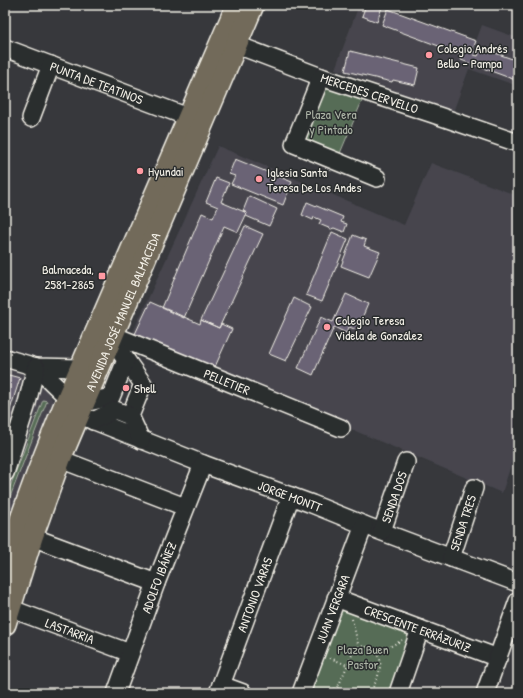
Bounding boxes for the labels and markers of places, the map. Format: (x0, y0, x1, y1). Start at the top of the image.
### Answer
place label: Colegio Andrés Bello - Pampa (437, 39, 507, 72)
marker: Colegio Andrés Bello - Pampa (424, 50, 434, 60)
place label: Hyundai (148, 162, 184, 180)
place label: Iglesia Santa Teresa De Los Andes (267, 163, 361, 196)
marker: Hyundai (135, 166, 145, 176)
marker: Iglesia Santa Teresa De Los Andes (254, 174, 264, 184)
place label: Balmaceda, 2581-2865 (42, 260, 94, 293)
marker: Balmaceda, 2581-2865 (97, 271, 107, 281)
place label: Colegio Teresa Videla de González (335, 311, 423, 344)
marker: Colegio Teresa Videla de González (322, 322, 332, 332)
place label: Shell (134, 379, 157, 397)
marker: Shell (121, 383, 131, 393)

